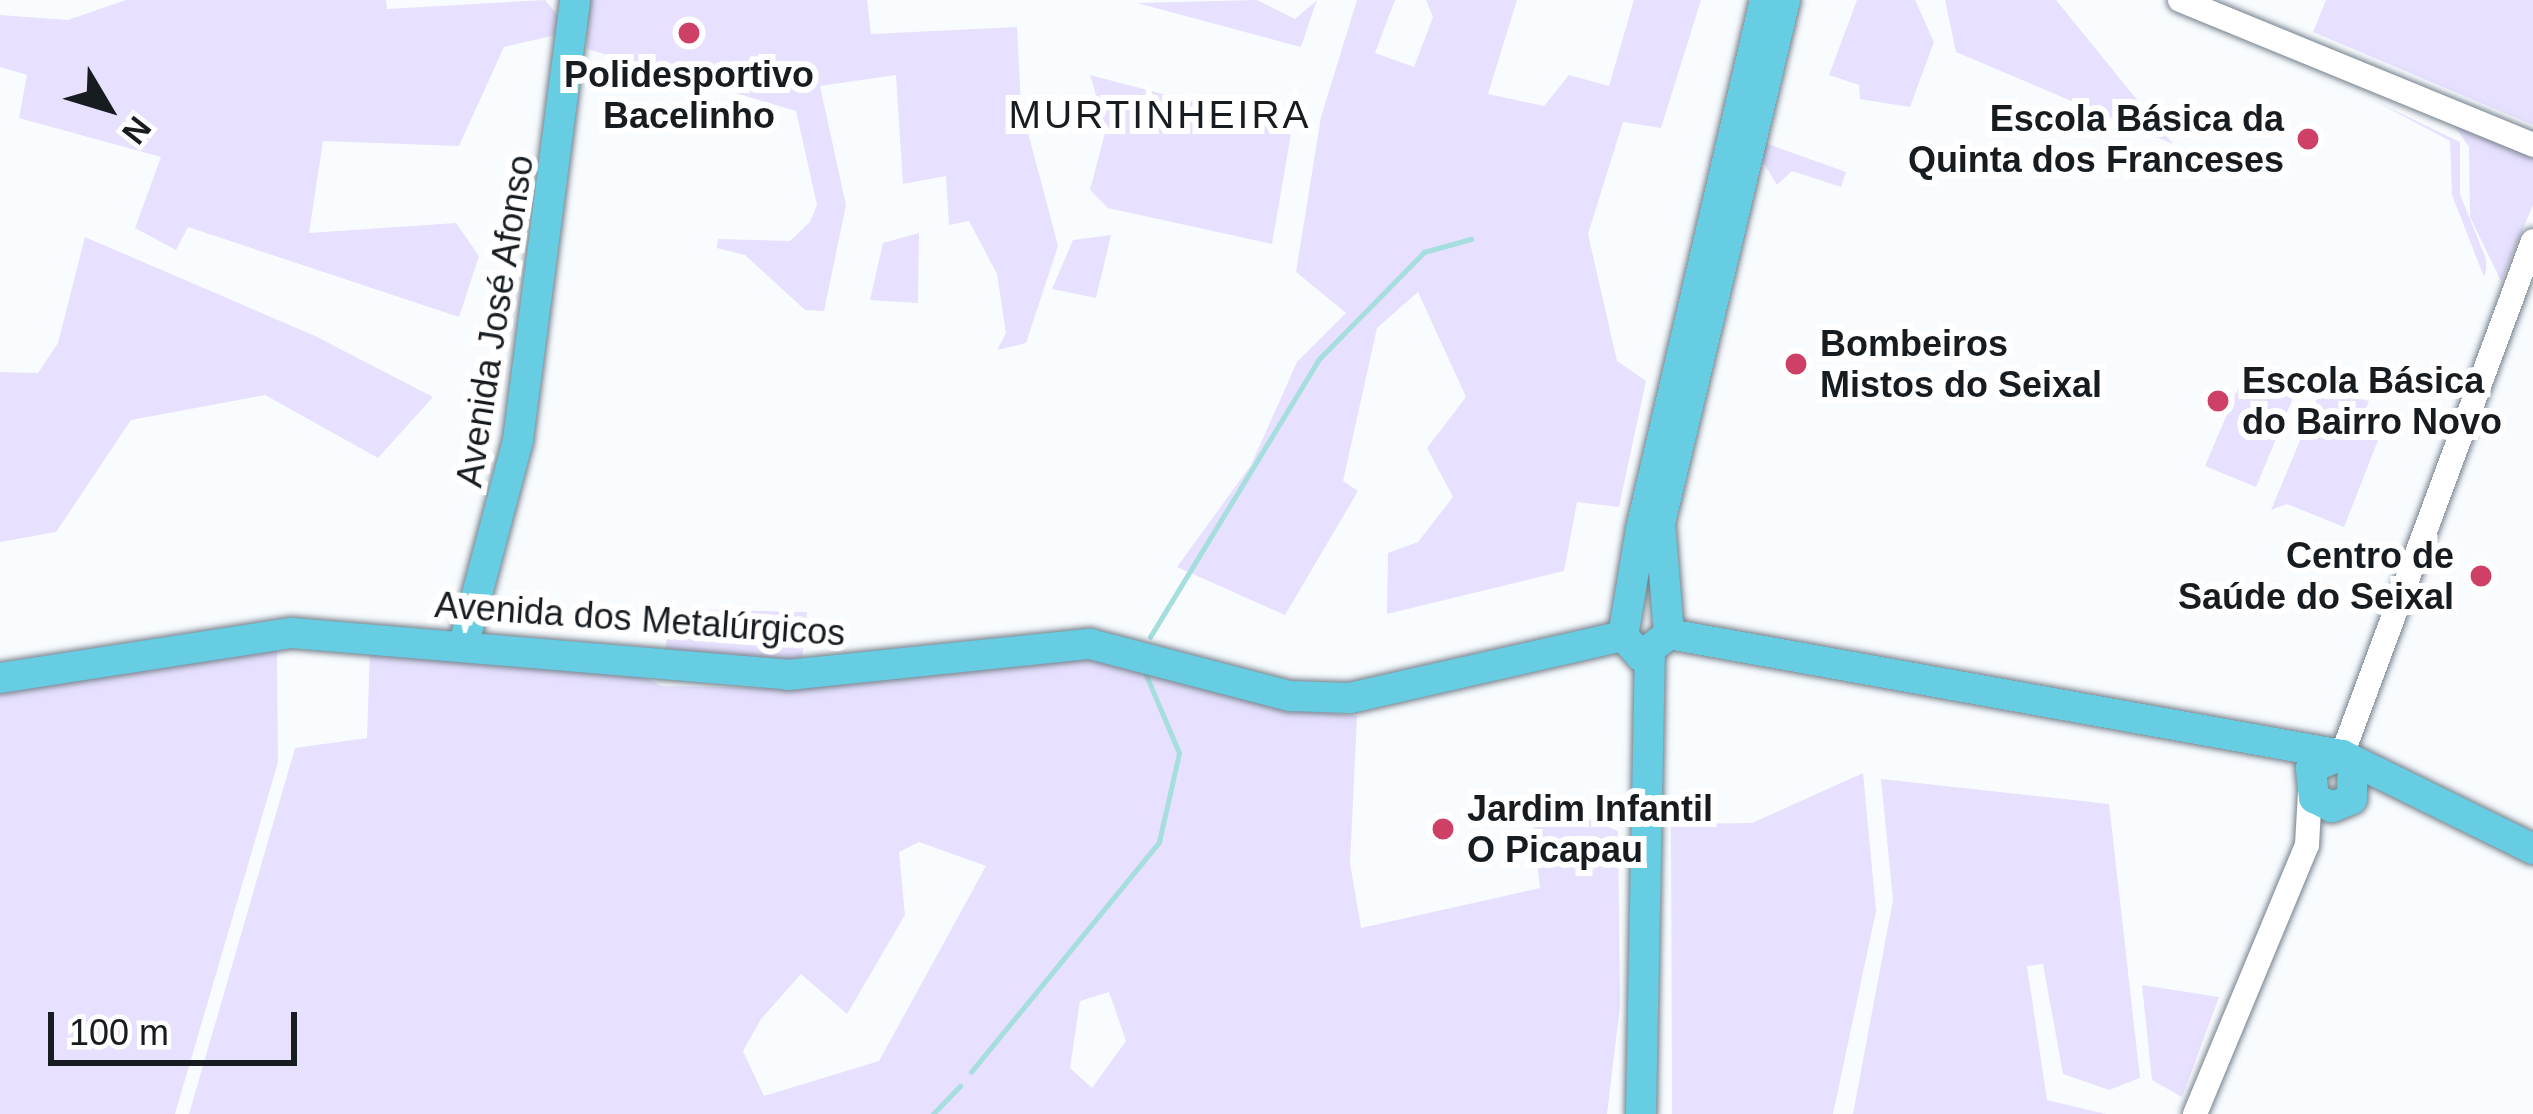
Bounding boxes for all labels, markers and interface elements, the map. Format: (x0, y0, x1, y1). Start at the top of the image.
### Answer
marker: Polidesportivo Bacelinho (676, 20, 702, 46)
north arrow (48, 48, 168, 168)
place label: Polidesportivo Bacelinho (564, 52, 814, 137)
district label: MURTINHEIRA (1008, 92, 1312, 138)
place label: Escola Básica da Quinta dos Franceses (1908, 96, 2284, 181)
text: N (115, 110, 159, 151)
marker: Escola Básica da Quinta dos Franceses (2295, 126, 2321, 152)
street label: Avenida José Afonso (447, 151, 543, 491)
place label: Bombeiros Mistos do Seixal (1820, 321, 2102, 406)
marker: Bombeiros Mistos do Seixal (1783, 351, 1809, 377)
place label: Escola Básica do Bairro Novo (2242, 358, 2502, 443)
marker: Escola Básica do Bairro Novo (2205, 388, 2231, 414)
place label: Centro de Saúde do Seixal (2178, 533, 2454, 618)
marker: Centro de Saúde do Seixal (2465, 560, 2497, 592)
street label: Avenida dos Metalúrgicos (433, 583, 847, 655)
place label: Jardim Infantil O Picapau (1467, 786, 1713, 871)
marker: Jardim Infantil O Picapau (1430, 816, 1456, 842)
scale bar (54, 988, 303, 1062)
text: 100 m (69, 1012, 169, 1053)

